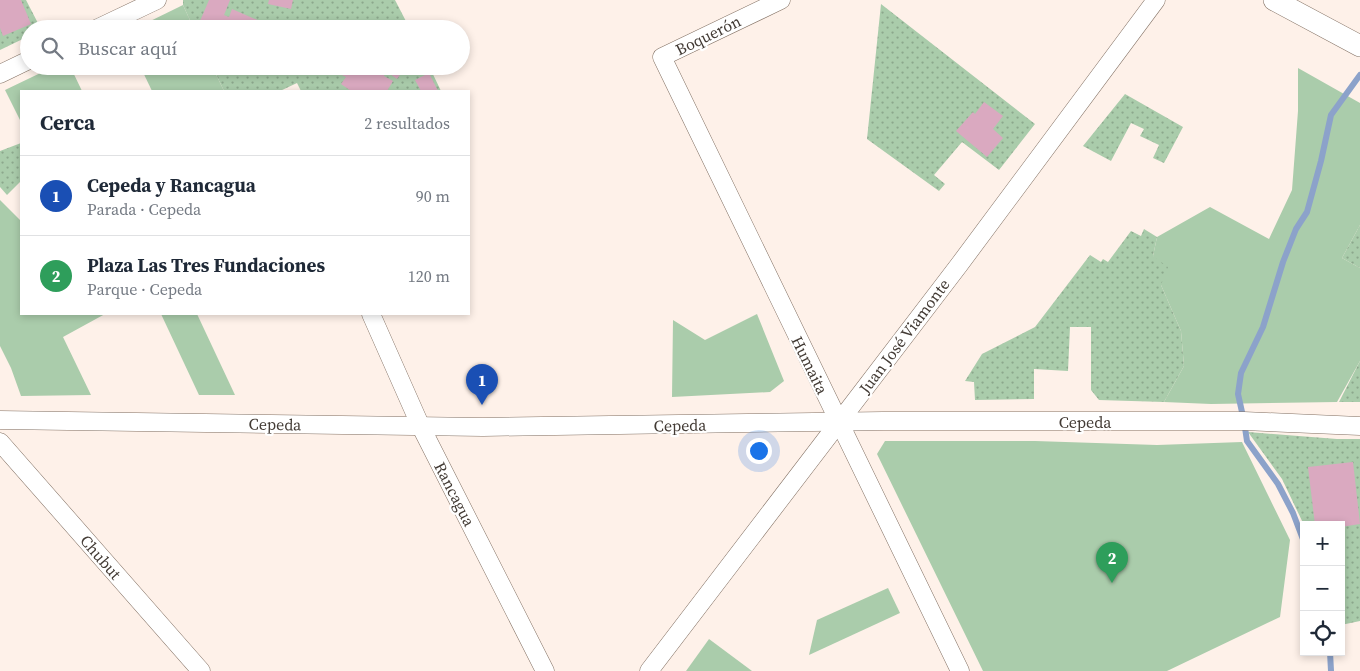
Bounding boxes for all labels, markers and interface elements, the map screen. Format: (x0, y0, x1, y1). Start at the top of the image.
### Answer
street label: Boquerón (672, 10, 745, 60)
search box (20, 20, 470, 75)
icon: search (38, 34, 66, 62)
text: Buscar aquí (78, 35, 177, 61)
text: Cerca (40, 108, 95, 137)
text: 2 resultados (364, 112, 450, 134)
text: Cepeda y Rancagua (87, 172, 256, 198)
text: 1 (52, 185, 60, 207)
text: 90 m (416, 185, 450, 207)
text: Parada · Cepeda (87, 198, 201, 220)
text: Plaza Las Tres Fundaciones (87, 252, 325, 278)
text: 2 (52, 265, 60, 287)
text: 120 m (408, 265, 450, 287)
street label: Juan José Viamonte (853, 274, 954, 399)
text: Parque · Cepeda (87, 278, 202, 300)
street label: Humaita (786, 332, 834, 399)
pin: 1 (466, 364, 498, 405)
street label: Cepeda (1059, 411, 1112, 433)
street label: Cepeda (248, 413, 302, 435)
street label: Cepeda (653, 414, 707, 436)
your location (746, 438, 772, 464)
street label: Rancagua (429, 458, 481, 531)
map controls (1300, 521, 1345, 656)
button: + (1300, 521, 1345, 566)
street label: Chubut (75, 530, 127, 585)
pin: 2 (1096, 542, 1128, 583)
button: − (1300, 566, 1345, 611)
button: locate (1300, 611, 1345, 656)

